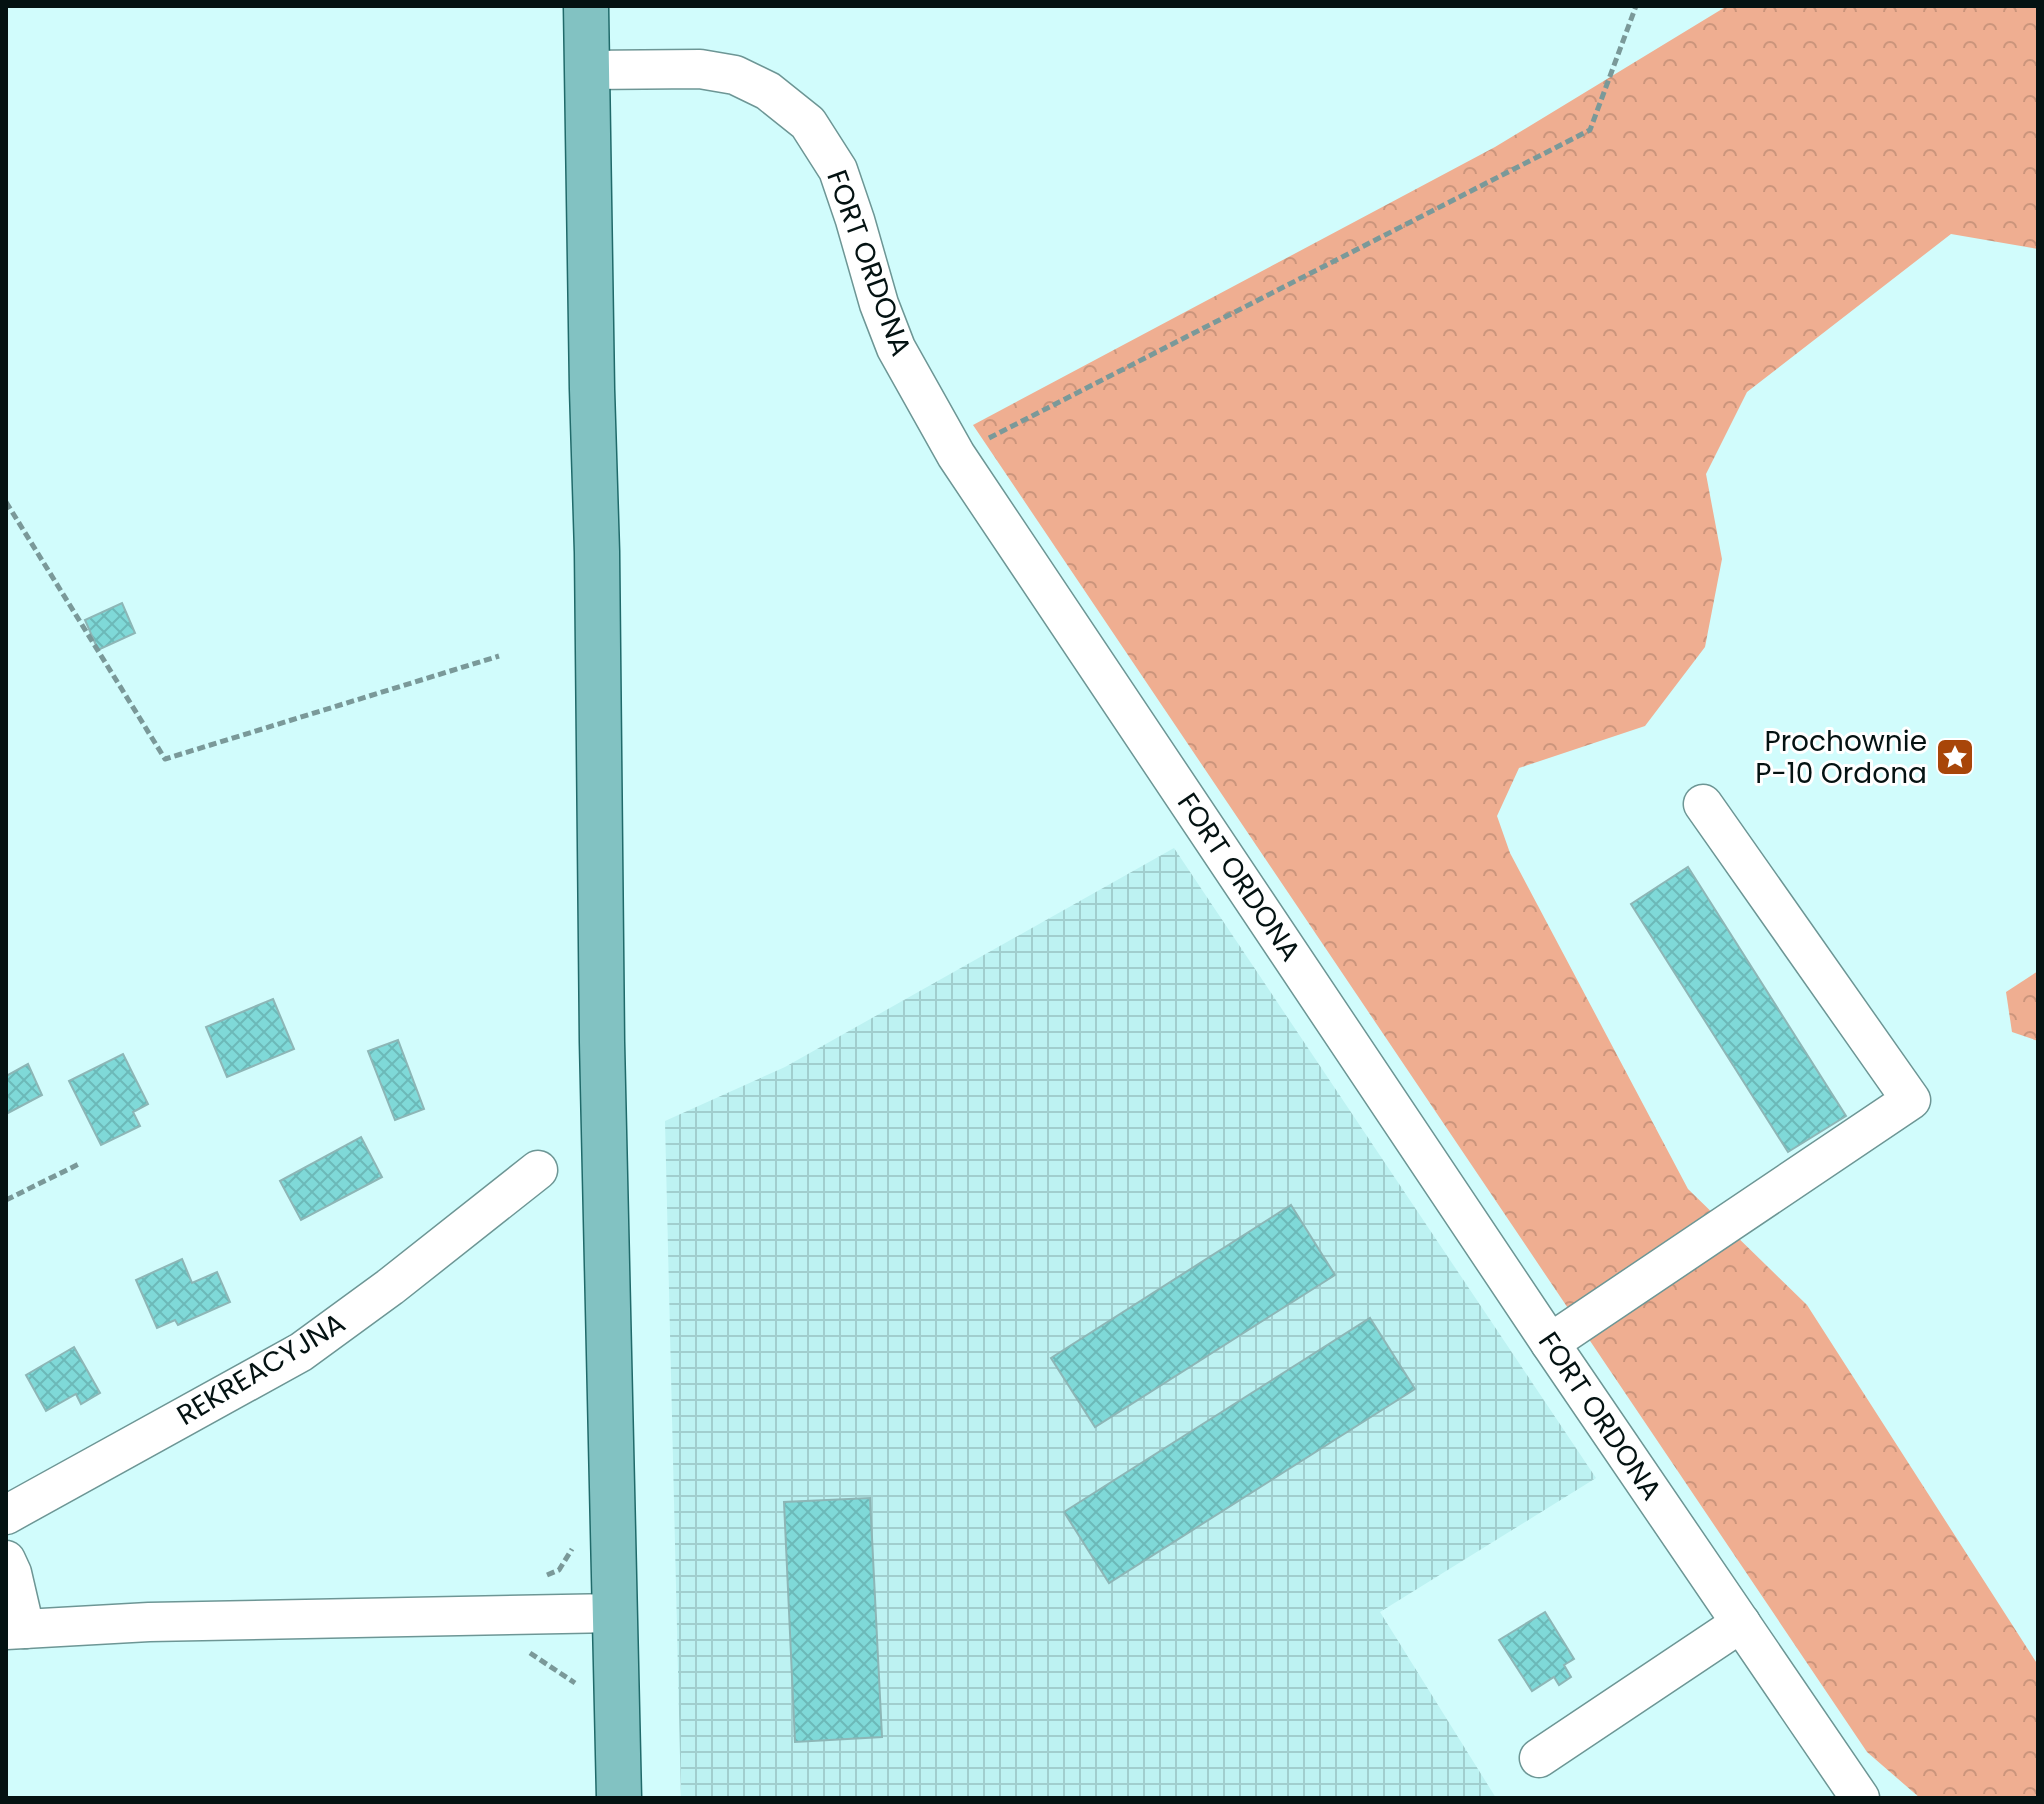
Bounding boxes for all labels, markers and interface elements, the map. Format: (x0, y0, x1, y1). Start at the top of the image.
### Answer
street label: FORT ORDONA (817, 165, 921, 361)
place label: Prochownie P-10 Ordona (1755, 722, 1927, 793)
place icon: Prochownie P-10 Ordona (1934, 736, 1976, 778)
street label: FORT ORDONA (1168, 785, 1310, 969)
street label: REKREACYJNA (170, 1303, 352, 1435)
street label: FORT ORDONA (1529, 1324, 1671, 1508)

